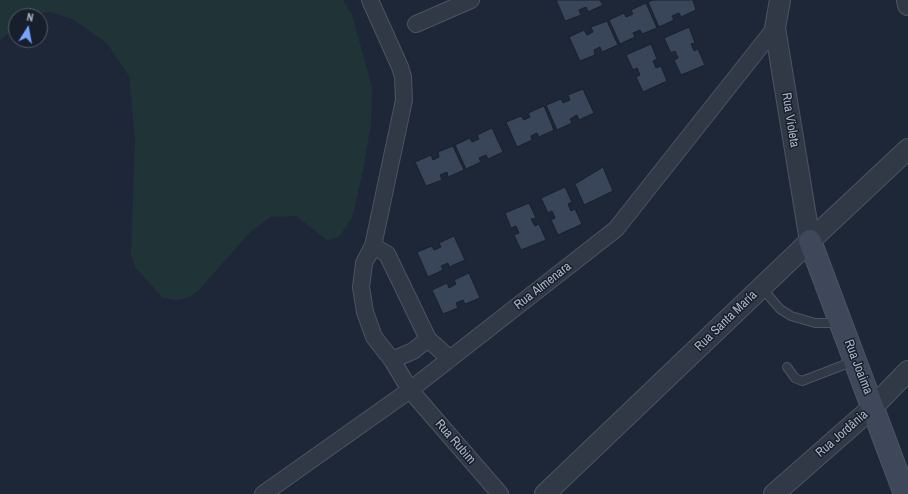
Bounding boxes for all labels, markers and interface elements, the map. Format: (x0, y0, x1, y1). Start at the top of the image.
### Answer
north arrow (8, 8, 48, 48)
text: N (26, 10, 35, 25)
street label: Rua Violeta (778, 91, 802, 149)
street label: Rua Almenara (511, 259, 575, 313)
street label: Rua Santa María (692, 287, 760, 355)
street label: Rua Joaima (840, 337, 876, 397)
street label: Rua Jordânia (813, 407, 871, 461)
street label: Rua Rubim (431, 417, 479, 467)

